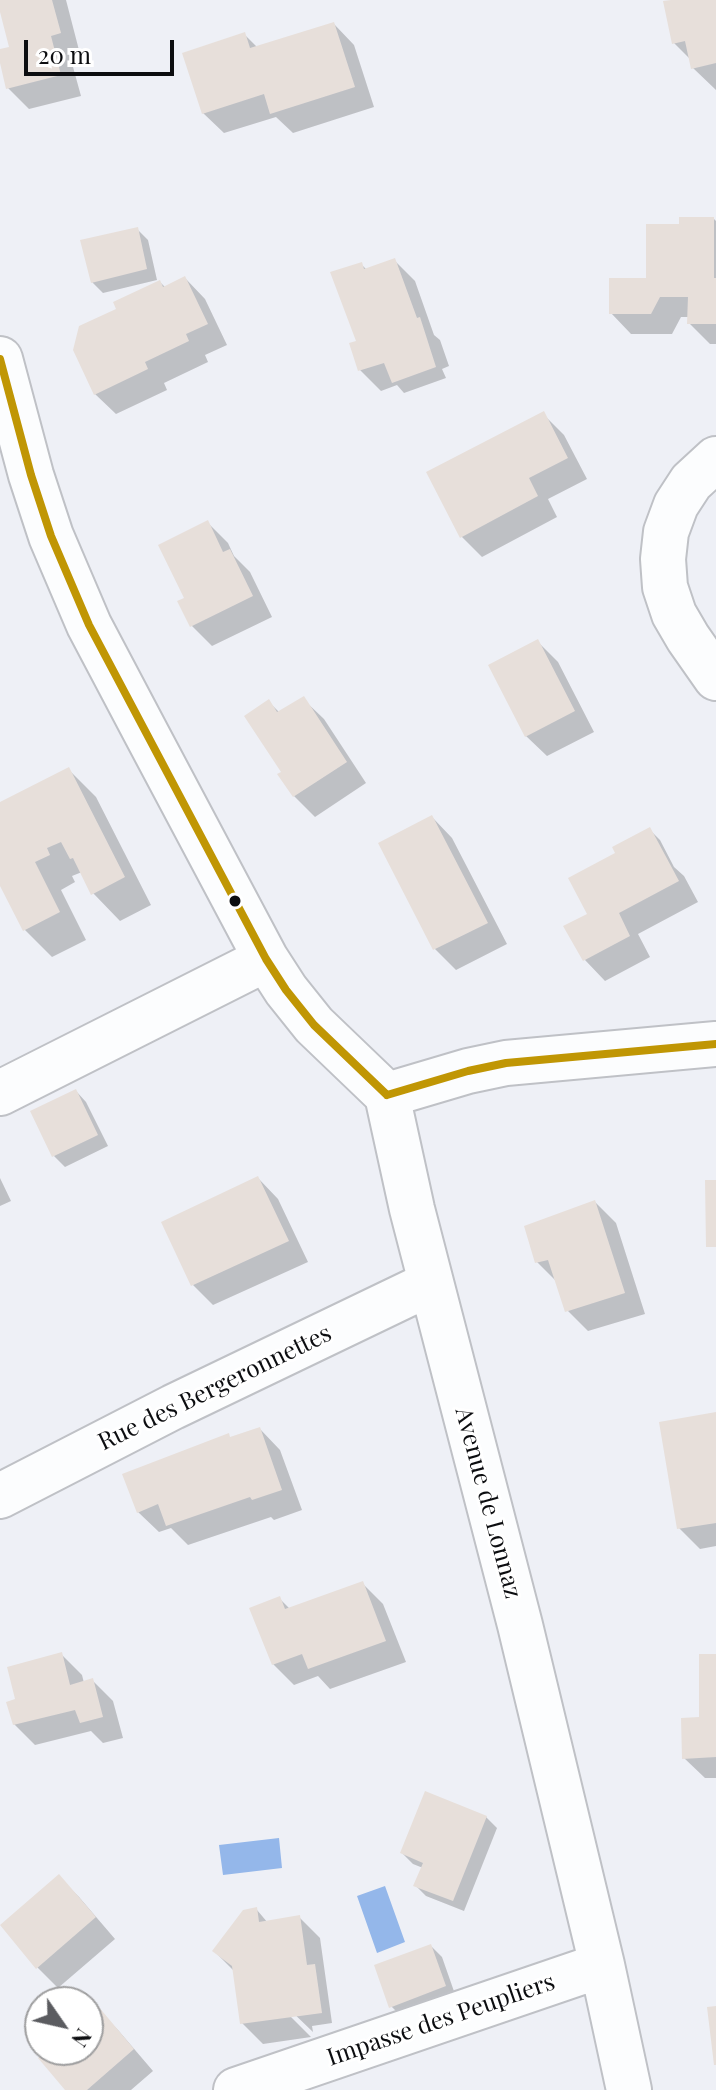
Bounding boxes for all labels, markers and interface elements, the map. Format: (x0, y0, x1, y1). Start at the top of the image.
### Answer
scale bar (28, 24, 178, 74)
text: 20 m (38, 38, 91, 70)
unlabelled marker (227, 893, 243, 909)
street label: Rue des Bergeronnettes (94, 1319, 336, 1457)
street label: Avenue de Lonnaz (449, 1404, 527, 1602)
street label: Impasse des Peupliers (323, 1967, 559, 2073)
north arrow (24, 1986, 104, 2066)
text: N (65, 2023, 99, 2053)

